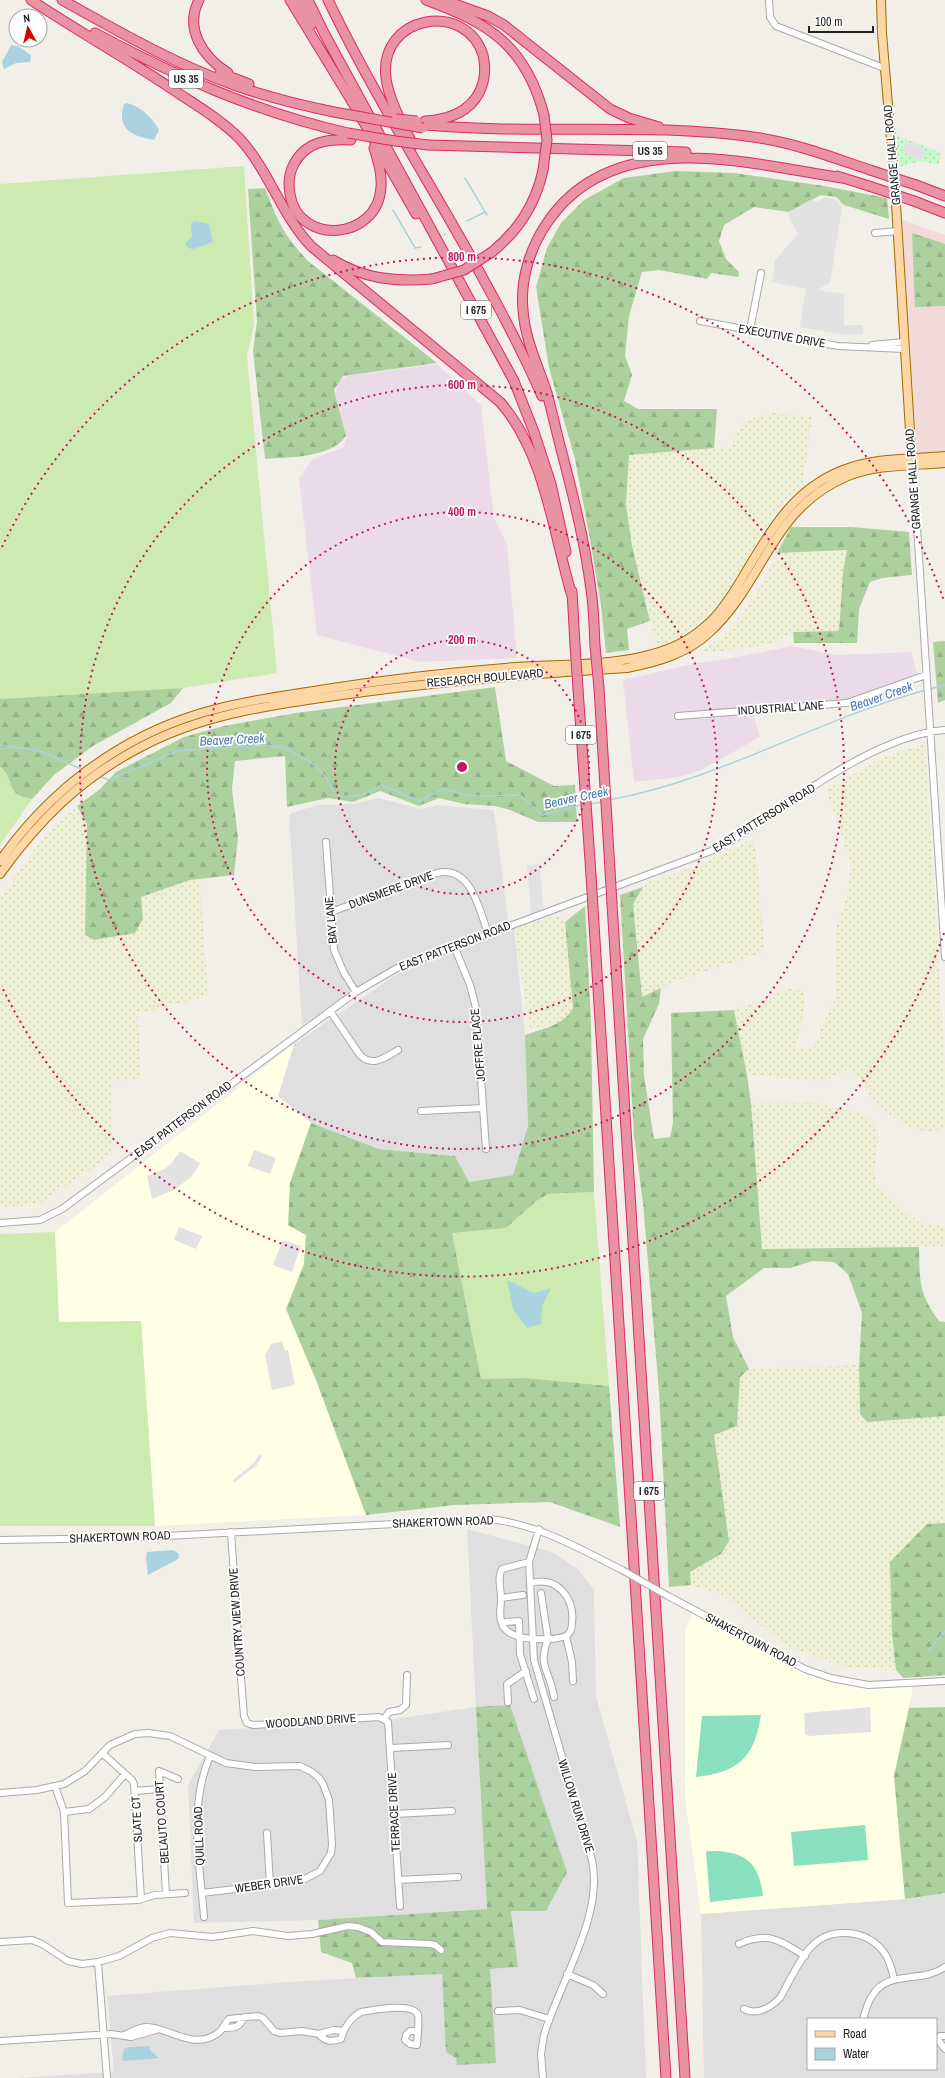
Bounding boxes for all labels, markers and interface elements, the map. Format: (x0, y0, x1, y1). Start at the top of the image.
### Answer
north arrow (8, 8, 48, 48)
scale bar (809, 8, 873, 34)
text: N (22, 11, 31, 25)
text: 100 m (815, 14, 842, 30)
road number: US 35 (169, 70, 203, 88)
street label: GRANGE HALL ROAD (880, 104, 904, 206)
road number: US 35 (633, 142, 667, 160)
text: 800 m (448, 249, 476, 265)
road number: I 675 (461, 301, 491, 319)
street label: EXECUTIVE DRIVE (737, 320, 827, 352)
text: 600 m (448, 377, 476, 393)
street label: GRANGE HALL ROAD (902, 428, 924, 530)
text: 400 m (448, 504, 476, 520)
text: 200 m (448, 632, 476, 648)
street label: RESEARCH BOULEVARD (426, 665, 544, 691)
water label: Beaver Creek (848, 678, 915, 715)
street label: INDUSTRIAL LANE (737, 697, 825, 719)
road number: I 675 (566, 726, 596, 744)
water label: Beaver Creek (199, 729, 266, 750)
centre of rings (455, 760, 469, 774)
street label: EAST PATTERSON ROAD (710, 780, 818, 856)
water label: Beaver Creek (542, 782, 610, 813)
street label: DUNSMERE DRIVE (346, 867, 436, 913)
street label: BAY LANE (321, 896, 341, 944)
street label: EAST PATTERSON ROAD (397, 917, 513, 975)
street label: JOFFRE PLACE (467, 1008, 489, 1082)
street label: EAST PATTERSON ROAD (131, 1077, 235, 1161)
road number: I 675 (634, 1482, 664, 1500)
street label: SHAKERTOWN ROAD (392, 1512, 494, 1532)
street label: SHAKERTOWN ROAD (69, 1527, 171, 1547)
street label: COUNTRY VIEW DRIVE (225, 1567, 249, 1677)
street label: SHAKERTOWN ROAD (702, 1609, 800, 1671)
street label: WOODLAND DRIVE (265, 1710, 357, 1732)
street label: WILLOW RUN DRIVE (554, 1757, 598, 1855)
street label: TERRACE DRIVE (384, 1772, 404, 1852)
street label: BELAUTO COURT (151, 1780, 173, 1864)
street label: SLATE CT (128, 1795, 146, 1843)
street label: QUILL ROAD (190, 1806, 208, 1866)
street label: WEBER DRIVE (234, 1871, 304, 1897)
legend (807, 2018, 937, 2070)
text: Road (843, 2026, 867, 2042)
text: Water (843, 2046, 870, 2062)

